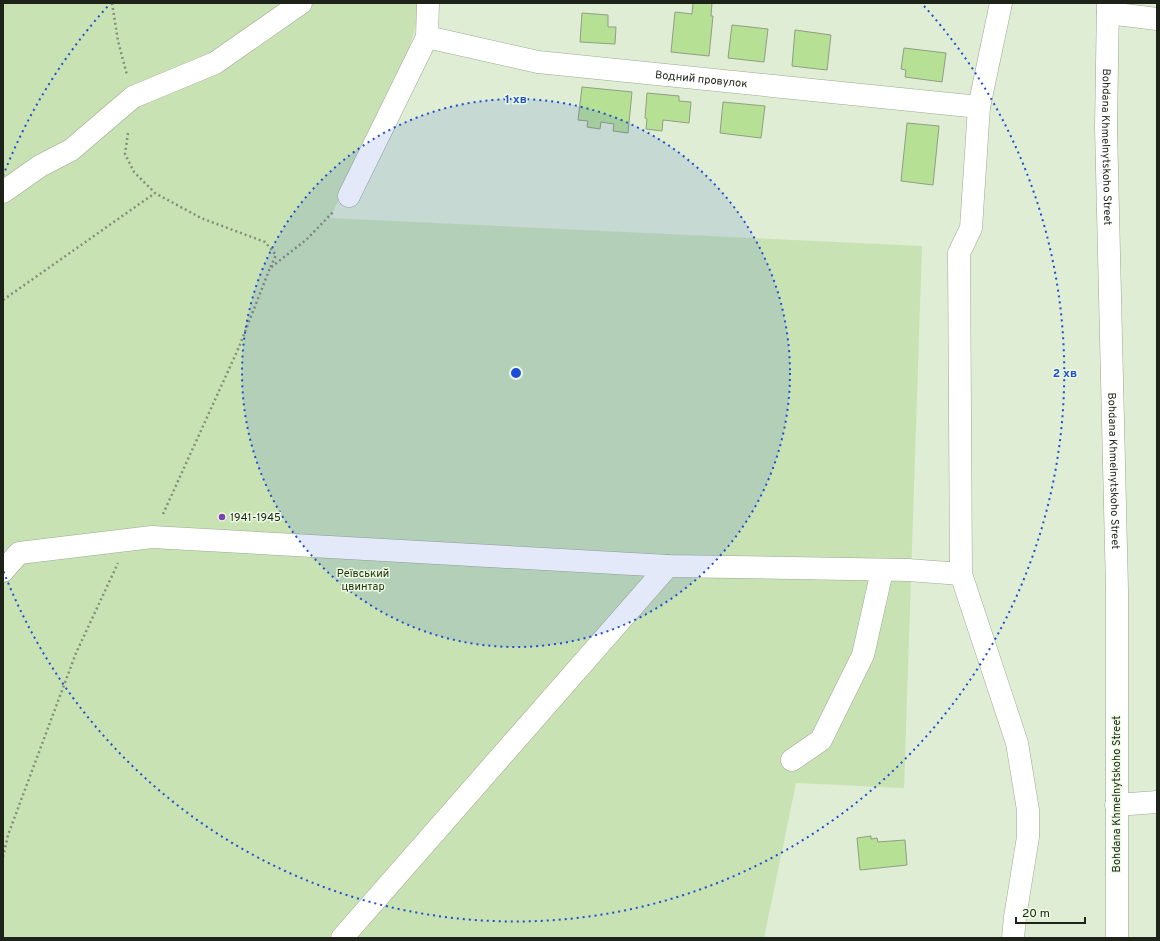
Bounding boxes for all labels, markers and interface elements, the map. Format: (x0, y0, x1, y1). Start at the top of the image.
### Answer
street label: Водний провулок (654, 68, 748, 91)
street label: Bohdana Khmelnytskoho Street (1098, 68, 1114, 226)
text: 1 хв (505, 92, 527, 108)
centre of rings (509, 366, 523, 380)
text: 2 хв (1053, 366, 1077, 382)
street label: Bohdana Khmelnytskoho Street (1104, 392, 1122, 550)
place label: 1941-1945 (230, 511, 281, 525)
marker: 1941-1945 (217, 512, 227, 522)
park label: Реївський цвинтар (337, 567, 389, 594)
street label: Bohdana Khmelnytskoho Street (1110, 716, 1124, 872)
scale bar (1016, 899, 1085, 925)
text: 20 m (1022, 906, 1050, 922)

